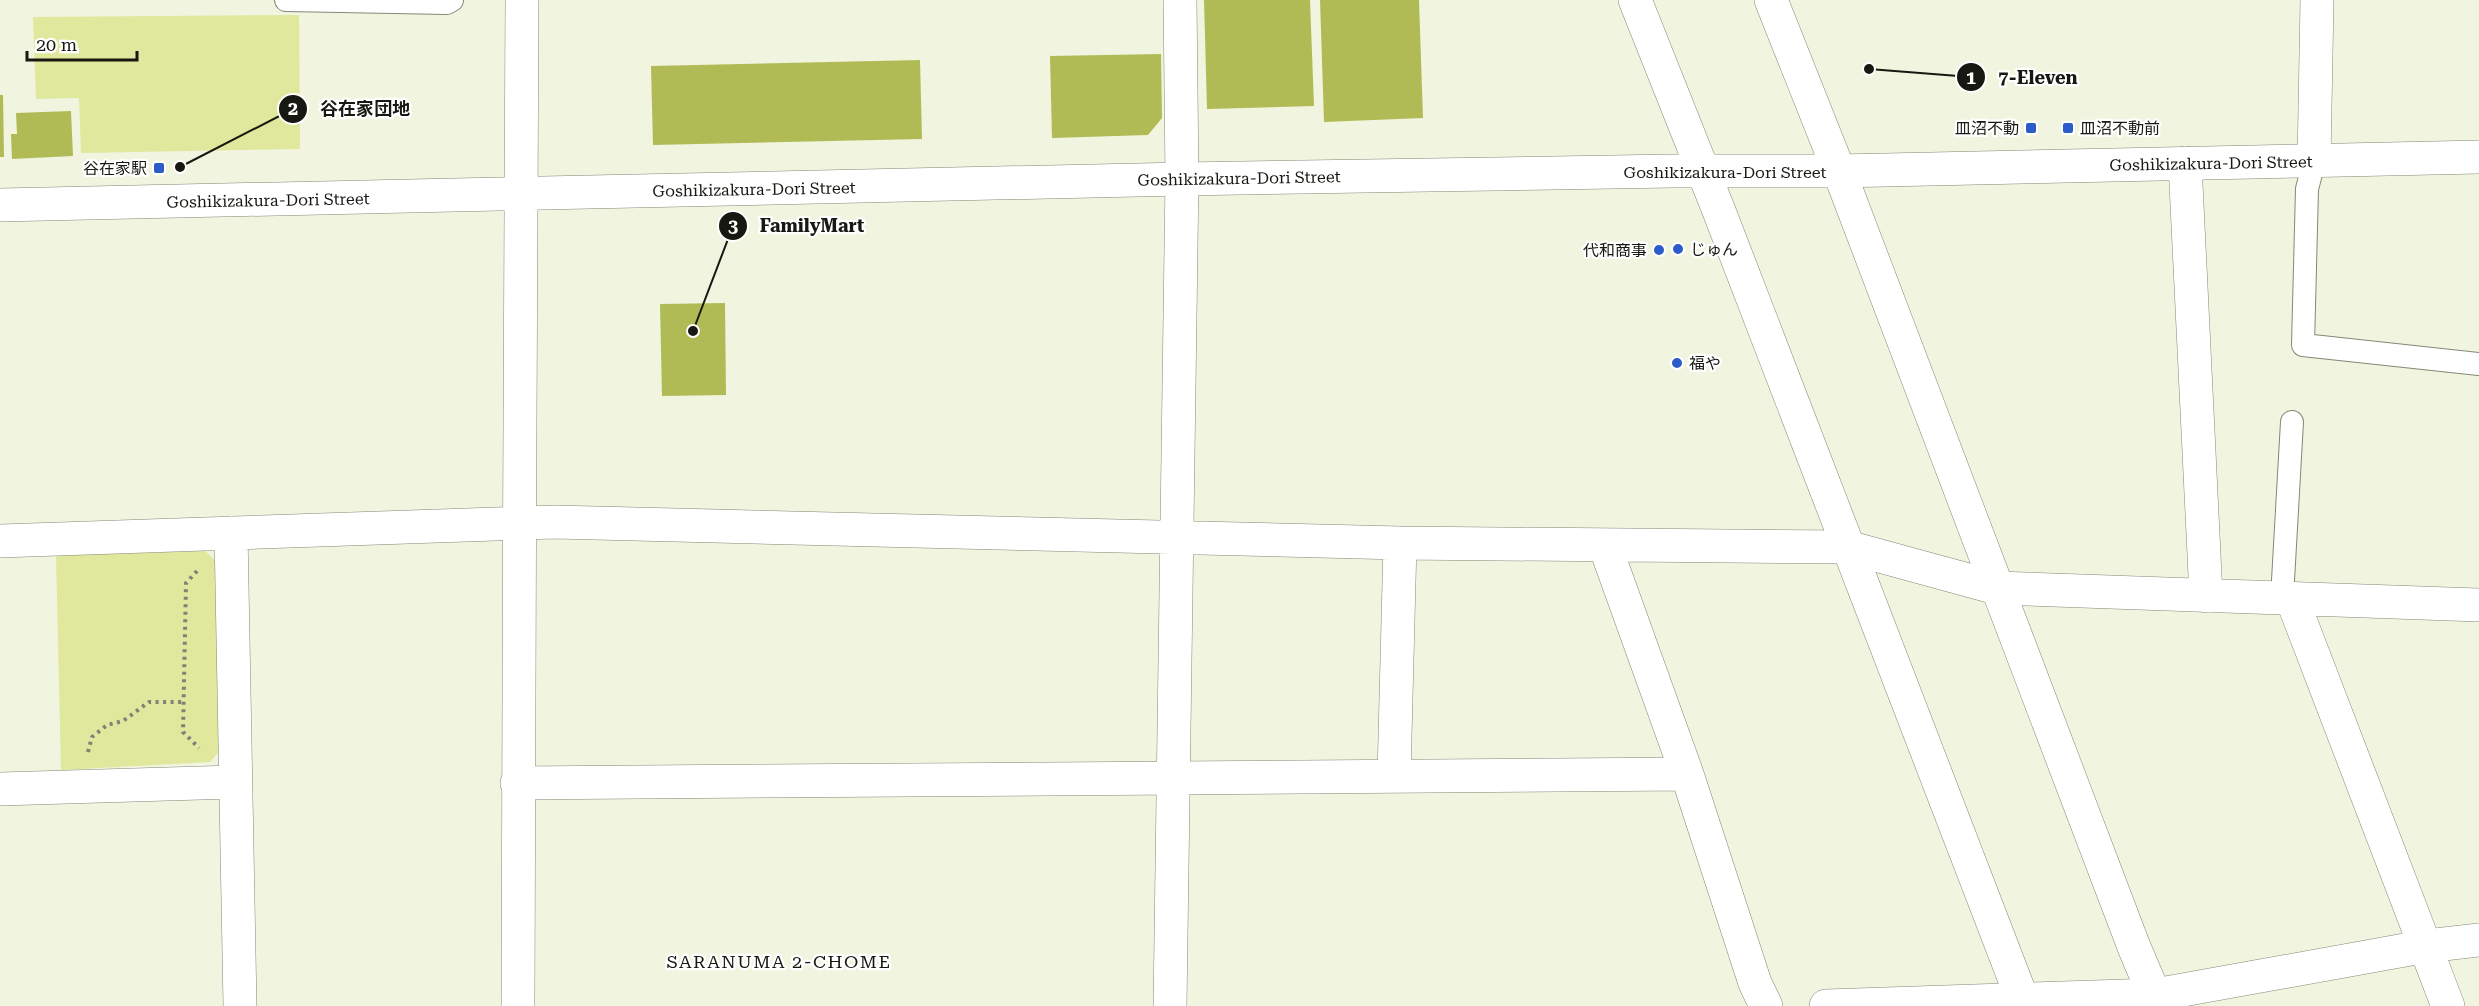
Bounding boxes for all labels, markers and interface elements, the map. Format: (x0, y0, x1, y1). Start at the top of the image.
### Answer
scale bar (27, 24, 136, 62)
text: 20 m (36, 34, 77, 55)
callout: 7-Eleven (1956, 59, 2089, 95)
text: 1 (1966, 67, 1976, 88)
text: 7-Eleven (1998, 67, 2078, 88)
callout: 谷在家団地 (278, 91, 422, 127)
text: 2 (288, 98, 298, 119)
text: 谷在家団地 (320, 98, 410, 119)
place label: 皿沼不動 (1955, 119, 2019, 138)
place label: 皿沼不動前 (2080, 119, 2160, 138)
marker: 皿沼不動 (2024, 121, 2038, 135)
marker: 皿沼不動前 (2061, 121, 2075, 135)
street label: Goshikizakura-Dori Street (2109, 152, 2313, 175)
place label: 谷在家駅 (83, 159, 147, 178)
marker: 谷在家駅 (152, 161, 166, 175)
street label: Goshikizakura-Dori Street (1623, 163, 1827, 182)
street label: Goshikizakura-Dori Street (1137, 167, 1341, 190)
street label: Goshikizakura-Dori Street (652, 178, 856, 201)
street label: Goshikizakura-Dori Street (166, 189, 370, 212)
callout: FamilyMart (718, 208, 877, 244)
text: 3 (728, 215, 738, 236)
text: FamilyMart (760, 215, 864, 236)
place label: じゅん (1690, 240, 1738, 259)
place label: 代和商事 (1583, 241, 1647, 260)
marker: じゅん (1671, 242, 1685, 256)
marker: 代和商事 (1652, 243, 1666, 257)
place label: 福や (1689, 354, 1721, 373)
marker: 福や (1670, 356, 1684, 370)
district label: SARANUMA 2-CHOME (666, 951, 892, 972)

